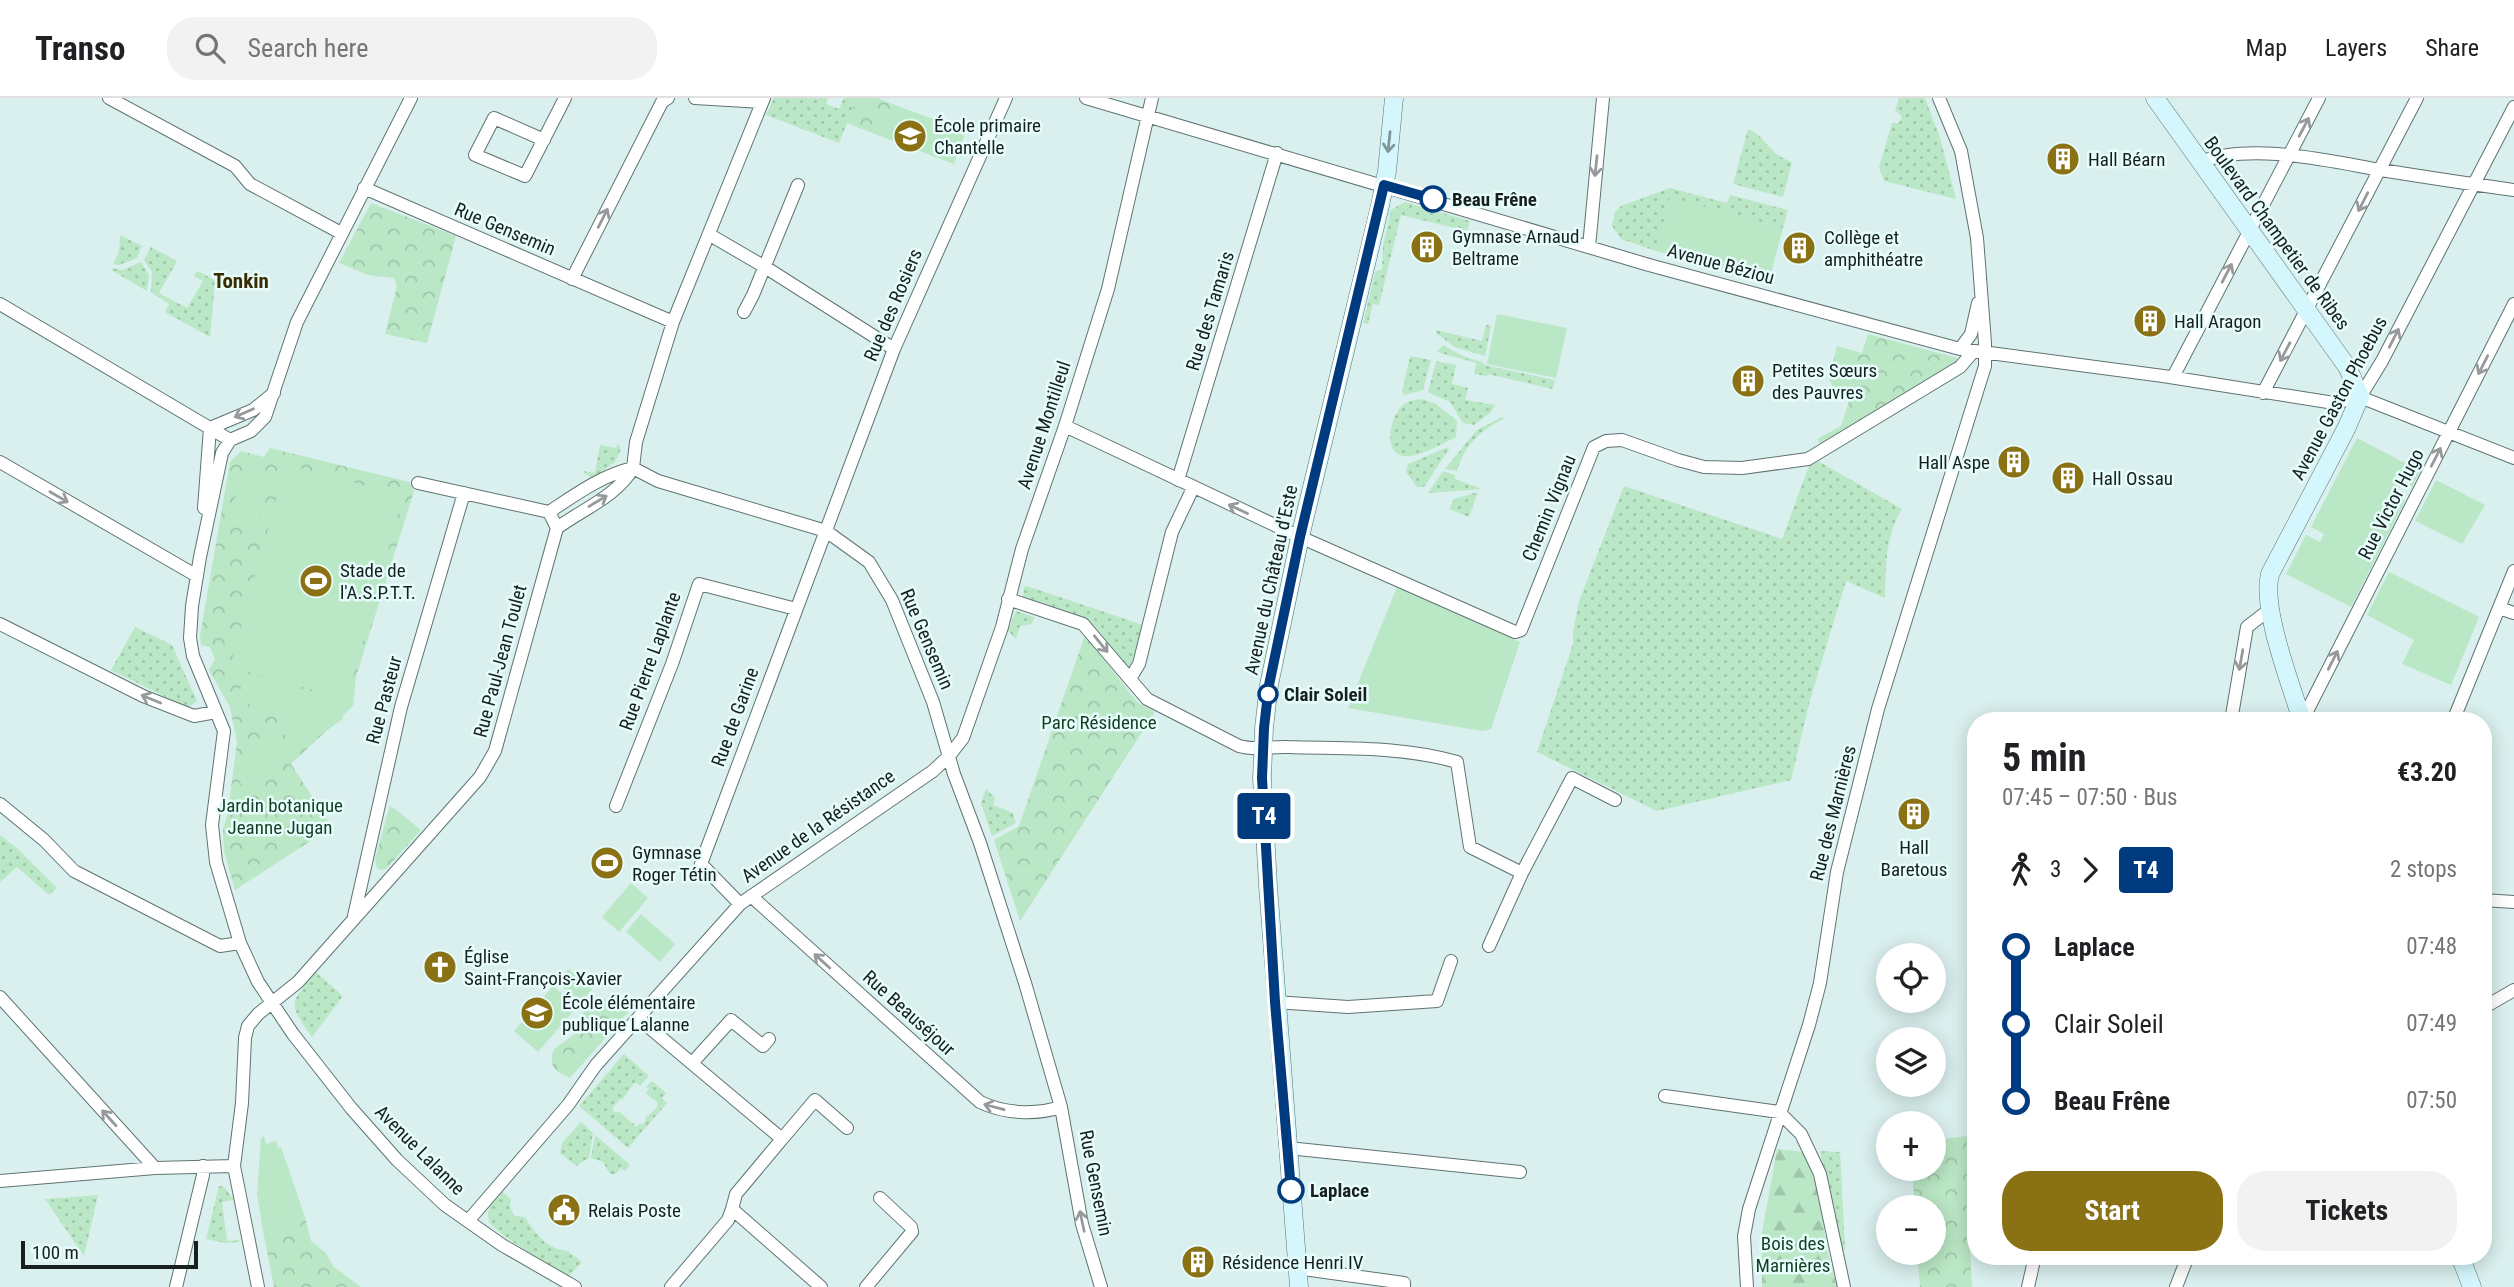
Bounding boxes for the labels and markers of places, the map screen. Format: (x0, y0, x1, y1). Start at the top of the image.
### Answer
place label: École primaire Chantelle (934, 114, 1041, 159)
school or university icon: École primaire Chantelle (891, 117, 929, 155)
building icon: Hall Béarn (2044, 140, 2082, 178)
place label: Hall Béarn (2088, 148, 2165, 171)
marker: Beau Frêne (1420, 186, 1446, 212)
place label: Beau Frêne (1452, 188, 1537, 211)
place label: Gymnase Arnaud Beltrame (1452, 225, 1579, 270)
place label: Collège et amphithéatre (1824, 226, 1923, 271)
building icon: Gymnase Arnaud Beltrame (1408, 228, 1446, 266)
building icon: Collège et amphithéatre (1780, 229, 1818, 267)
building icon: Hall Aragon (2131, 302, 2169, 340)
place label: Hall Aragon (2174, 310, 2262, 333)
place label: Petites Sœurs des Pauvres (1772, 359, 1877, 404)
building icon: Petites Sœurs des Pauvres (1729, 362, 1767, 400)
building icon: Hall Aspe (1995, 443, 2033, 481)
place label: Hall Aspe (1918, 451, 1990, 474)
building icon: Hall Ossau (2049, 459, 2087, 497)
place label: Hall Ossau (2092, 467, 2173, 490)
place label: Stade de l'A.S.P.T.T. (340, 559, 416, 604)
sports icon: Stade de l'A.S.P.T.T. (297, 562, 335, 600)
place label: Clair Soleil (1284, 683, 1367, 706)
marker: Clair Soleil (1258, 684, 1278, 704)
building icon: Hall Baretous (1895, 795, 1933, 833)
place label: Hall Baretous (1881, 836, 1947, 881)
place label: Gymnase Roger Tétin (632, 841, 717, 886)
sports icon: Gymnase Roger Tétin (588, 844, 626, 882)
place label: Église Saint-François-Xavier (464, 945, 622, 990)
church icon: Église Saint-François-Xavier (421, 948, 459, 986)
place label: École élémentaire publique Lalanne (562, 991, 695, 1036)
school or university icon: École élémentaire publique Lalanne (518, 994, 556, 1032)
marker: Laplace (1278, 1177, 1304, 1203)
place label: Laplace (1310, 1179, 1369, 1202)
public building icon: Relais Poste (545, 1191, 583, 1229)
place label: Relais Poste (588, 1199, 681, 1222)
building icon: Résidence Henri IV (1179, 1243, 1217, 1281)
place label: Résidence Henri IV (1222, 1251, 1364, 1274)

